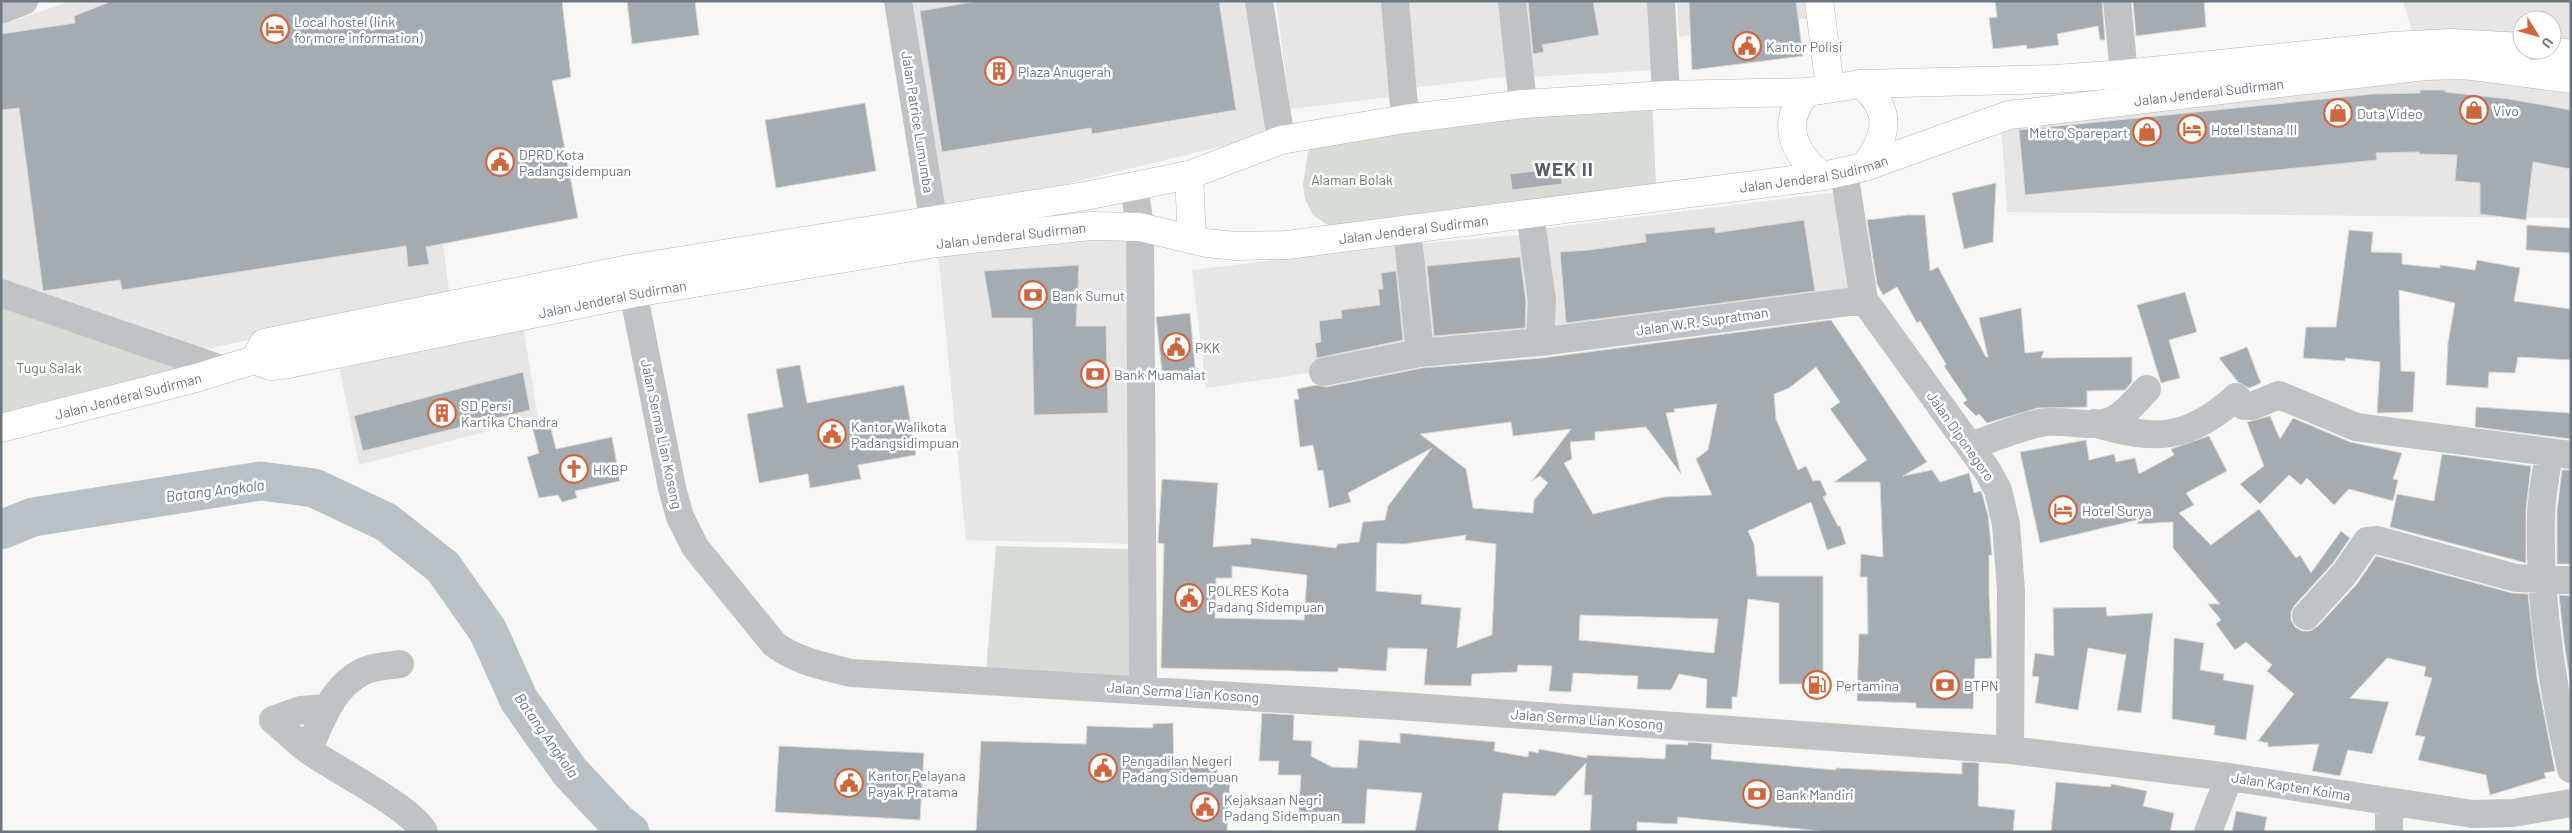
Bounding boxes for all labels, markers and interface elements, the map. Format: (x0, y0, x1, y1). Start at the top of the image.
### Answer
north arrow (2512, 10, 2562, 60)
place label: Local hostel (link for more information) (294, 13, 423, 46)
hotel icon: Local hostel (link for more information) (260, 14, 290, 44)
public building icon: Kantor Polisi (1732, 31, 1762, 61)
text: U (2538, 34, 2557, 52)
place label: Kantor Polisi (1766, 38, 1842, 55)
street label: Jalan Patrice Lumumba (898, 50, 938, 194)
building icon: Plaza Anugerah (984, 56, 1014, 86)
place label: Plaza Anugerah (1018, 63, 1111, 80)
street label: Jalan Jenderal Sudirman (2133, 74, 2285, 109)
shop icon: Vivo (2459, 95, 2489, 125)
shop icon: Duta Video (2323, 98, 2353, 128)
place label: Vivo (2493, 102, 2519, 119)
place label: Duta Video (2357, 105, 2423, 122)
hotel icon: Hotel Istana III (2177, 114, 2207, 144)
shop icon: Metro Sparepart (2132, 117, 2162, 147)
place label: Hotel Istana III (2211, 121, 2297, 138)
place label: Metro Sparepart (2029, 124, 2128, 141)
place label: DPRD Kota Padangsidempuan (519, 146, 631, 179)
public building icon: DPRD Kota Padangsidempuan (485, 147, 515, 177)
street label: Jalan Jenderal Sudirman (1738, 151, 1890, 195)
district label: WEK II (1534, 157, 1594, 180)
park label: Alaman Bolak (1311, 171, 1393, 188)
street label: Jalan Jenderal Sudirman (1338, 211, 1489, 247)
street label: Jalan Jenderal Sudirman (935, 218, 1087, 252)
street label: Jalan Jenderal Sudirman (537, 276, 688, 321)
bank icon: Bank Sumut (1018, 280, 1048, 310)
place label: Bank Sumut (1052, 287, 1125, 304)
street label: Jalan W.R. Supratman (1635, 303, 1769, 339)
public building icon: PKK (1161, 332, 1191, 362)
place label: PKK (1195, 339, 1221, 356)
street label: Jalan Serma Lian Kosong (638, 358, 686, 510)
park label: Tugu Salak (16, 359, 82, 376)
bank icon: Bank Muamalat (1080, 359, 1110, 389)
place label: Bank Muamalat (1114, 366, 1206, 383)
street label: Jalan Jenderal Sudirman (53, 368, 203, 422)
street label: Jalan Diponegoro (1924, 388, 1998, 484)
place label: SD Persi Kartika Chandra (461, 397, 558, 430)
building icon: SD Persi Kartika Chandra (427, 398, 457, 428)
place label: Kantor Walikota Padangsidimpuan (851, 418, 959, 451)
public building icon: Kantor Walikota Padangsidimpuan (817, 419, 847, 449)
church icon: HKBP (559, 454, 589, 484)
place label: HKBP (593, 461, 628, 478)
water label: Batang Angkola (165, 475, 265, 505)
hotel icon: Hotel Surya (2048, 495, 2078, 525)
place label: Hotel Surya (2082, 502, 2152, 519)
place label: POLRES Kota Padang Sidempuan (1208, 582, 1324, 615)
public building icon: POLRES Kota Padang Sidempuan (1174, 583, 1204, 613)
fuel station icon: Pertamina (1802, 670, 1832, 700)
bank icon: BTPN (1930, 670, 1960, 700)
place label: Pertamina (1836, 677, 1899, 694)
place label: BTPN (1964, 677, 1998, 694)
street label: Jalan Serma Lian Kosong (1106, 678, 1260, 706)
water label: Batang Angkola (511, 689, 583, 781)
street label: Jalan Serma Lian Kosong (1510, 705, 1664, 733)
place label: Pengadilan Negeri Padang Sidempuan (1122, 752, 1238, 785)
public building icon: Pengadilan Negeri Padang Sidempuan (1088, 753, 1118, 783)
place label: Kantor Pelayana Payak Pratama (868, 767, 966, 800)
public building icon: Kantor Pelayana Payak Pratama (834, 768, 864, 798)
street label: Jalan Kapten Koima (2230, 768, 2352, 804)
bank icon: Bank Mandiri (1742, 779, 1772, 809)
place label: Bank Mandiri (1776, 786, 1854, 803)
place label: Kejaksaan Negri Padang Sidempuan (1224, 791, 1340, 824)
public building icon: Kejaksaan Negri Padang Sidempuan (1190, 792, 1220, 822)

